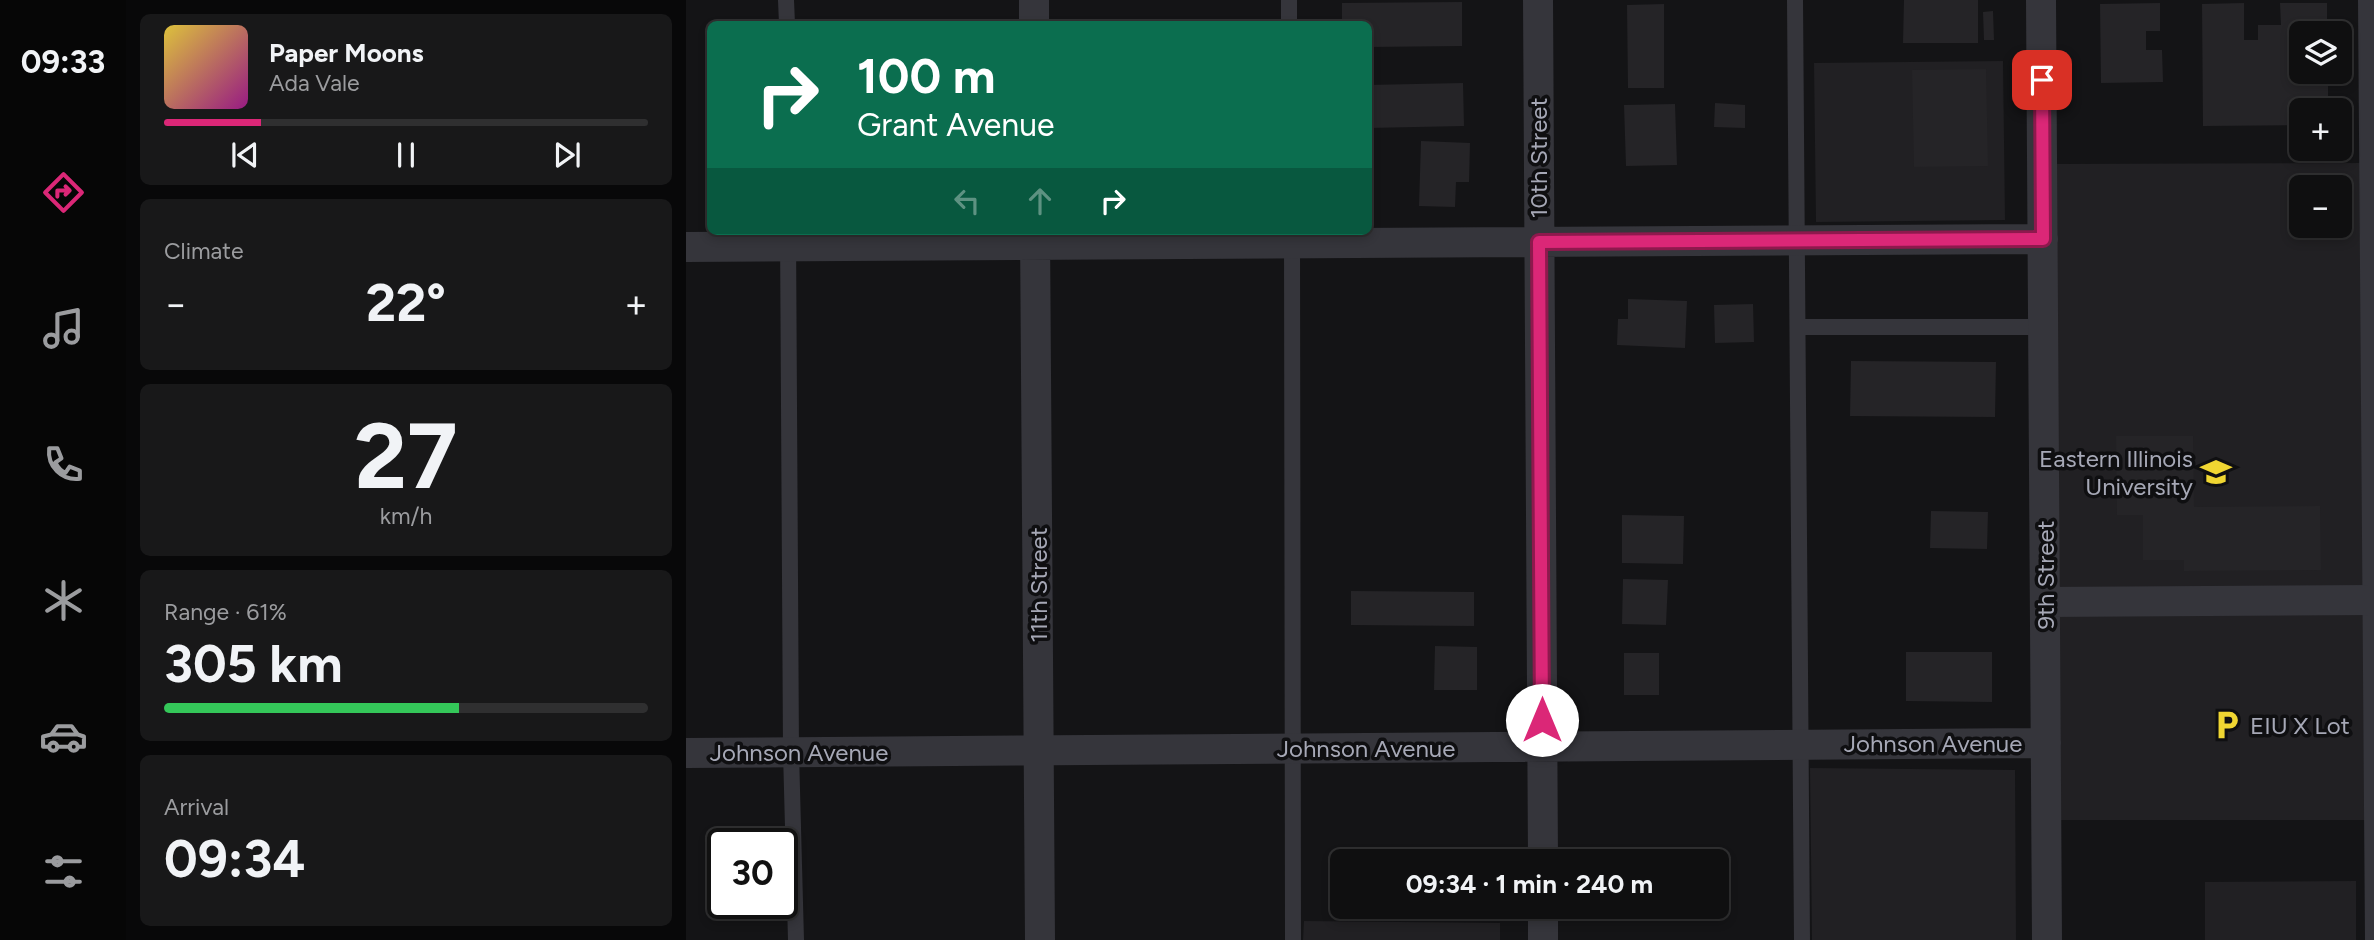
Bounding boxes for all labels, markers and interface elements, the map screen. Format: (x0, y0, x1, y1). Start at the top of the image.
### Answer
map controls (2289, 21, 2352, 238)
button: layers (2289, 21, 2352, 84)
text: Paper Moons (269, 37, 424, 69)
text: 09:33 (21, 43, 105, 81)
text: 100 m (857, 46, 996, 105)
icon: right (742, 49, 833, 140)
pin (2012, 50, 2072, 110)
icon: arrive (2023, 61, 2061, 99)
text: Ada Vale (269, 69, 360, 97)
street label: 10th Street (1524, 98, 1553, 218)
button: + (2289, 98, 2352, 161)
text: Grant Avenue (857, 106, 1055, 144)
icon: previous (226, 136, 264, 174)
icon: pause (387, 136, 425, 174)
icon: next (548, 136, 586, 174)
icon: directions (39, 168, 88, 217)
button: − (2289, 175, 2352, 238)
icon: left (948, 182, 986, 220)
icon: ahead (1021, 182, 1059, 220)
icon: right (1094, 182, 1132, 220)
text: Climate (164, 237, 243, 265)
text: 22° (366, 272, 446, 334)
text: − (164, 281, 188, 327)
text: + (624, 281, 648, 327)
icon: music (39, 304, 88, 353)
text: 27 (354, 402, 458, 511)
icon: phone (39, 440, 88, 489)
place label: Eastern Illinois University (2039, 444, 2193, 501)
school or university icon: Eastern Illinois University (2199, 455, 2233, 489)
text: km/h (380, 502, 432, 530)
street label: 9th Street (2031, 520, 2060, 630)
street label: 11th Street (1024, 527, 1053, 643)
icon: climate (39, 576, 88, 625)
text: Range · 61% (164, 598, 287, 626)
text: 305 km (164, 633, 343, 695)
position arrow (1505, 683, 1579, 757)
parking icon: EIU X Lot (2210, 708, 2244, 742)
place label: EIU X Lot (2250, 711, 2350, 740)
icon: car (39, 712, 88, 761)
street label: Johnson Avenue (1844, 729, 2022, 758)
street label: Johnson Avenue (1277, 734, 1455, 763)
street label: Johnson Avenue (710, 738, 888, 767)
text: Arrival (164, 793, 229, 821)
text: 09:34 (164, 828, 305, 890)
speed limit sign: 30 (707, 828, 798, 919)
icon: filters (39, 847, 88, 896)
text: 09:34 · 1 min · 240 m (1406, 868, 1653, 900)

